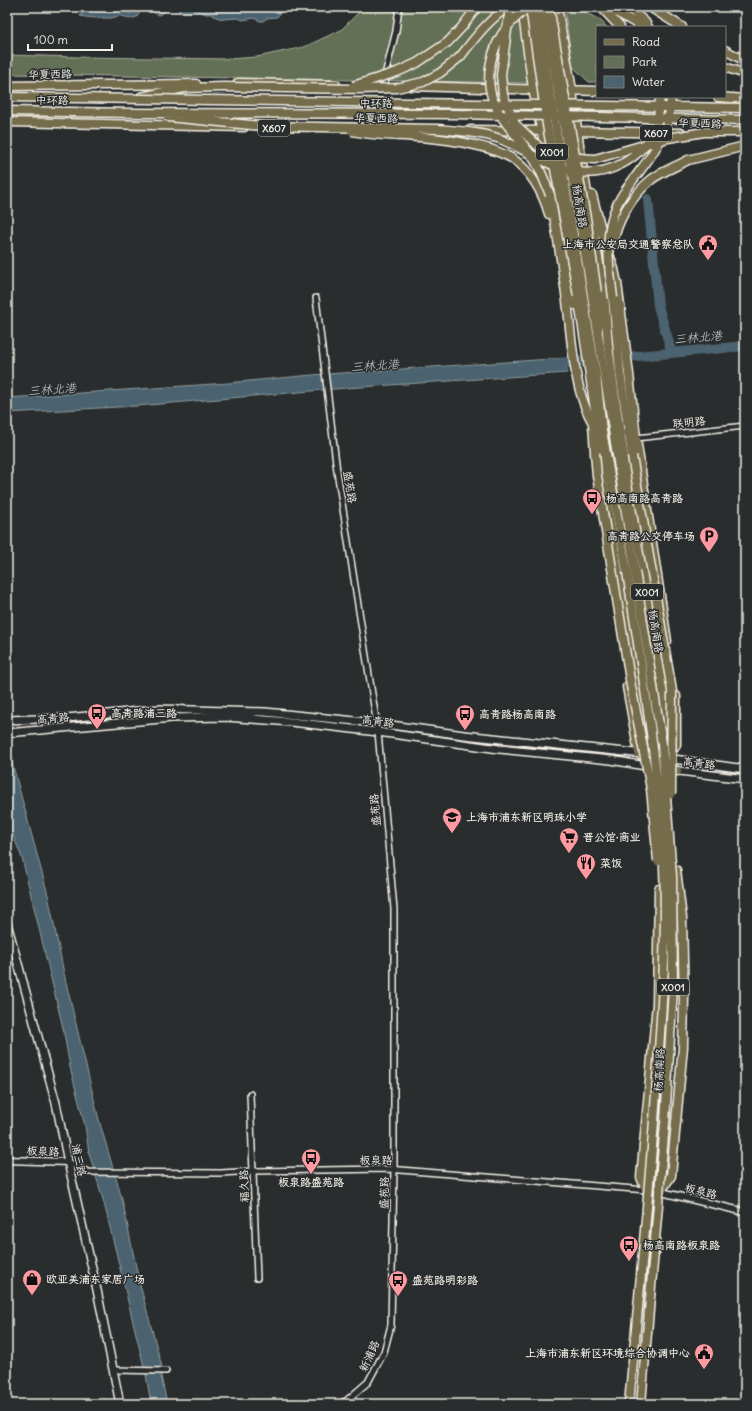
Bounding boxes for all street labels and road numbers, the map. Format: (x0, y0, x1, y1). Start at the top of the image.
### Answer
street label: 华夏西路 (28, 67, 72, 81)
street label: 中环路 (35, 93, 69, 107)
street label: 中环路 (360, 96, 393, 110)
street label: 华夏西路 (354, 111, 398, 125)
street label: 华夏西路 (678, 115, 722, 131)
road number: X607 (258, 120, 290, 136)
road number: X607 (640, 125, 672, 141)
road number: X001 (536, 144, 568, 160)
street label: 杨高南路 (570, 183, 590, 229)
street label: 联明路 (672, 413, 706, 431)
street label: 盛苑路 (341, 470, 359, 504)
road number: X001 (631, 584, 663, 600)
street label: 杨高南路 (646, 608, 666, 654)
street label: 高青路 (36, 710, 70, 726)
street label: 高青路 (361, 712, 395, 730)
street label: 高青路 (682, 754, 716, 772)
street label: 盛苑路 (367, 793, 383, 827)
road number: X001 (657, 979, 689, 995)
street label: 杨高南路 (651, 1048, 667, 1092)
street label: 浦三路 (69, 1142, 89, 1178)
street label: 板泉路 (26, 1143, 60, 1159)
street label: 板泉路 (360, 1153, 393, 1167)
street label: 福久路 (236, 1169, 252, 1203)
street label: 盛苑路 (377, 1176, 391, 1210)
street label: 板泉路 (683, 1180, 719, 1202)
street label: 新浦路 (356, 1338, 382, 1374)

